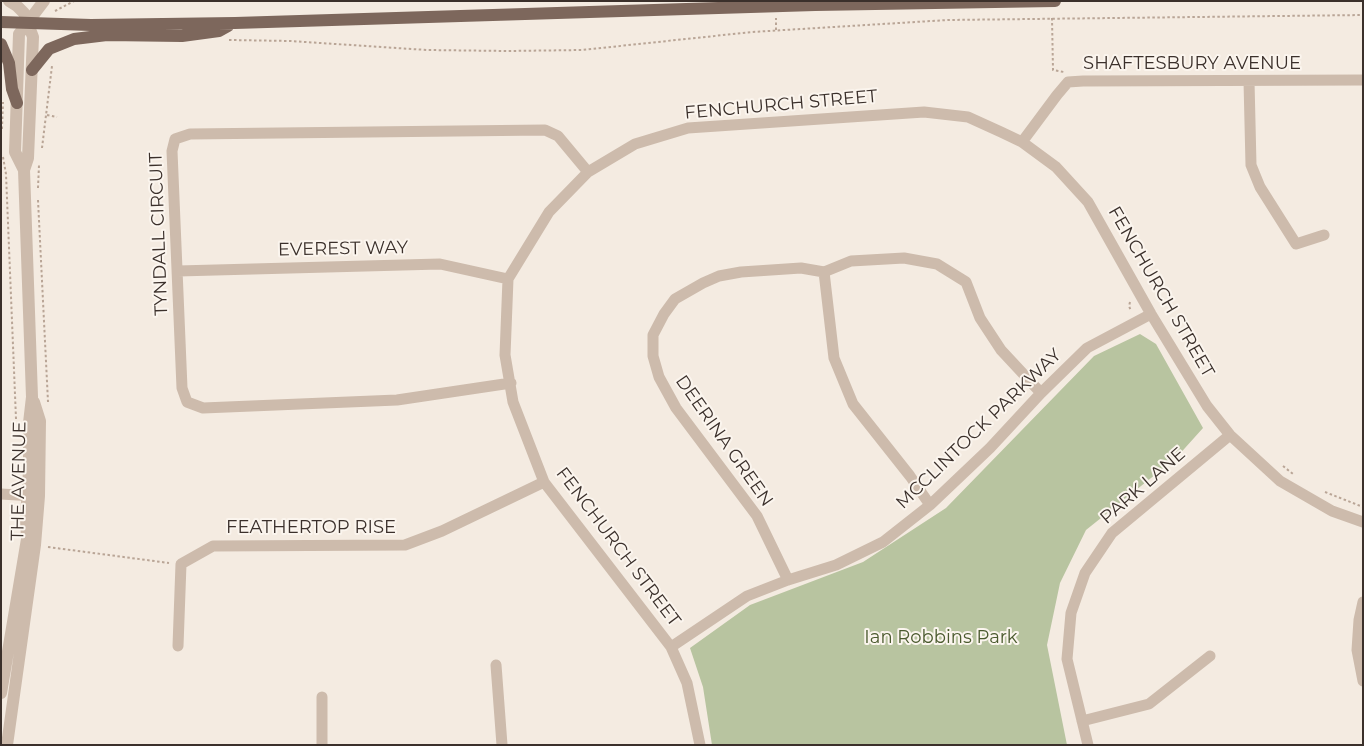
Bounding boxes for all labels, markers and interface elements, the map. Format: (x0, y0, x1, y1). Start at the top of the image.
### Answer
street label: SHAFTESBURY AVENUE (1083, 53, 1301, 75)
street label: FENCHURCH STREET (684, 86, 878, 124)
street label: TYNDALL CIRCUIT (145, 152, 173, 316)
street label: FENCHURCH STREET (1103, 203, 1219, 381)
street label: EVEREST WAY (278, 237, 408, 261)
street label: MCCLINTOCK PARKWAY (892, 344, 1066, 514)
street label: DEERINA GREEN (671, 371, 777, 511)
street label: THE AVENUE (7, 421, 31, 541)
street label: PARK LANE (1096, 443, 1190, 529)
street label: FENCHURCH STREET (551, 463, 685, 631)
street label: FEATHERTOP RISE (226, 517, 396, 539)
park label: Ian Robbins Park (864, 627, 1018, 649)

